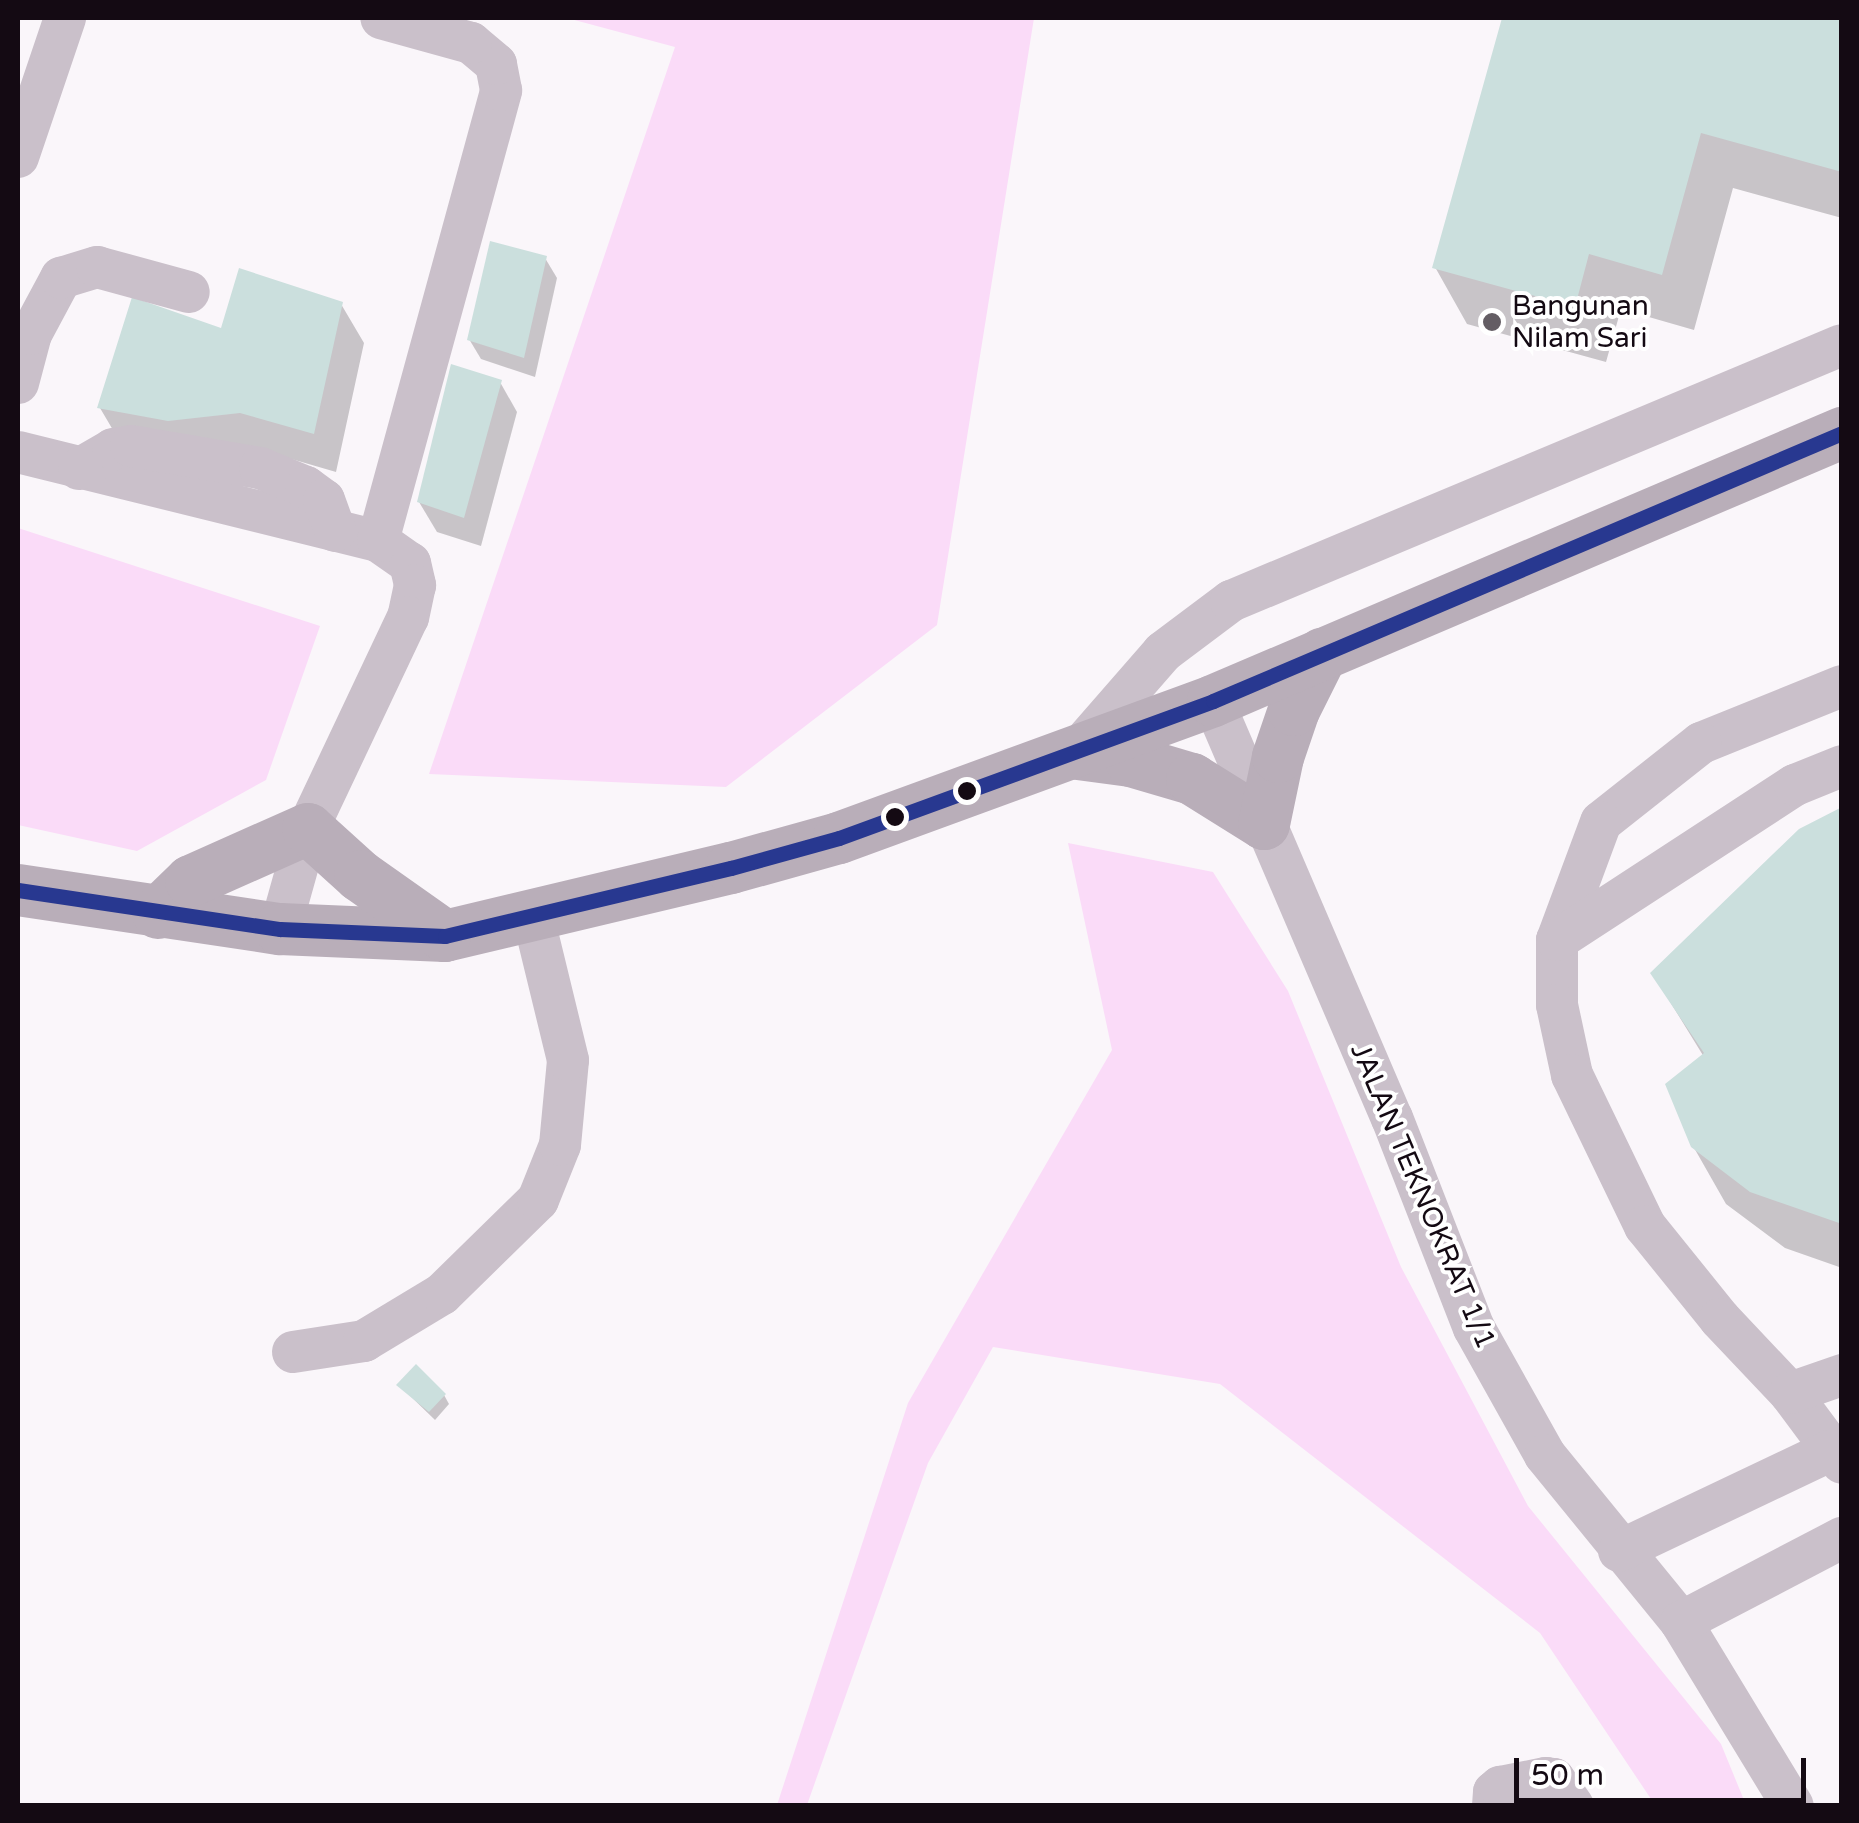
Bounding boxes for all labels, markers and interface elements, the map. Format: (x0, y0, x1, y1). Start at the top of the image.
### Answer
place label: Bangunan Nilam Sari (1512, 289, 1649, 355)
marker: Bangunan Nilam Sari (1481, 311, 1503, 333)
unlabelled marker (957, 781, 977, 801)
unlabelled marker (885, 807, 905, 827)
street label: JALAN TEKNOKRAT 1/1 (1343, 1038, 1503, 1354)
scale bar (1519, 1738, 1812, 1800)
text: 50 m (1531, 1757, 1604, 1794)

